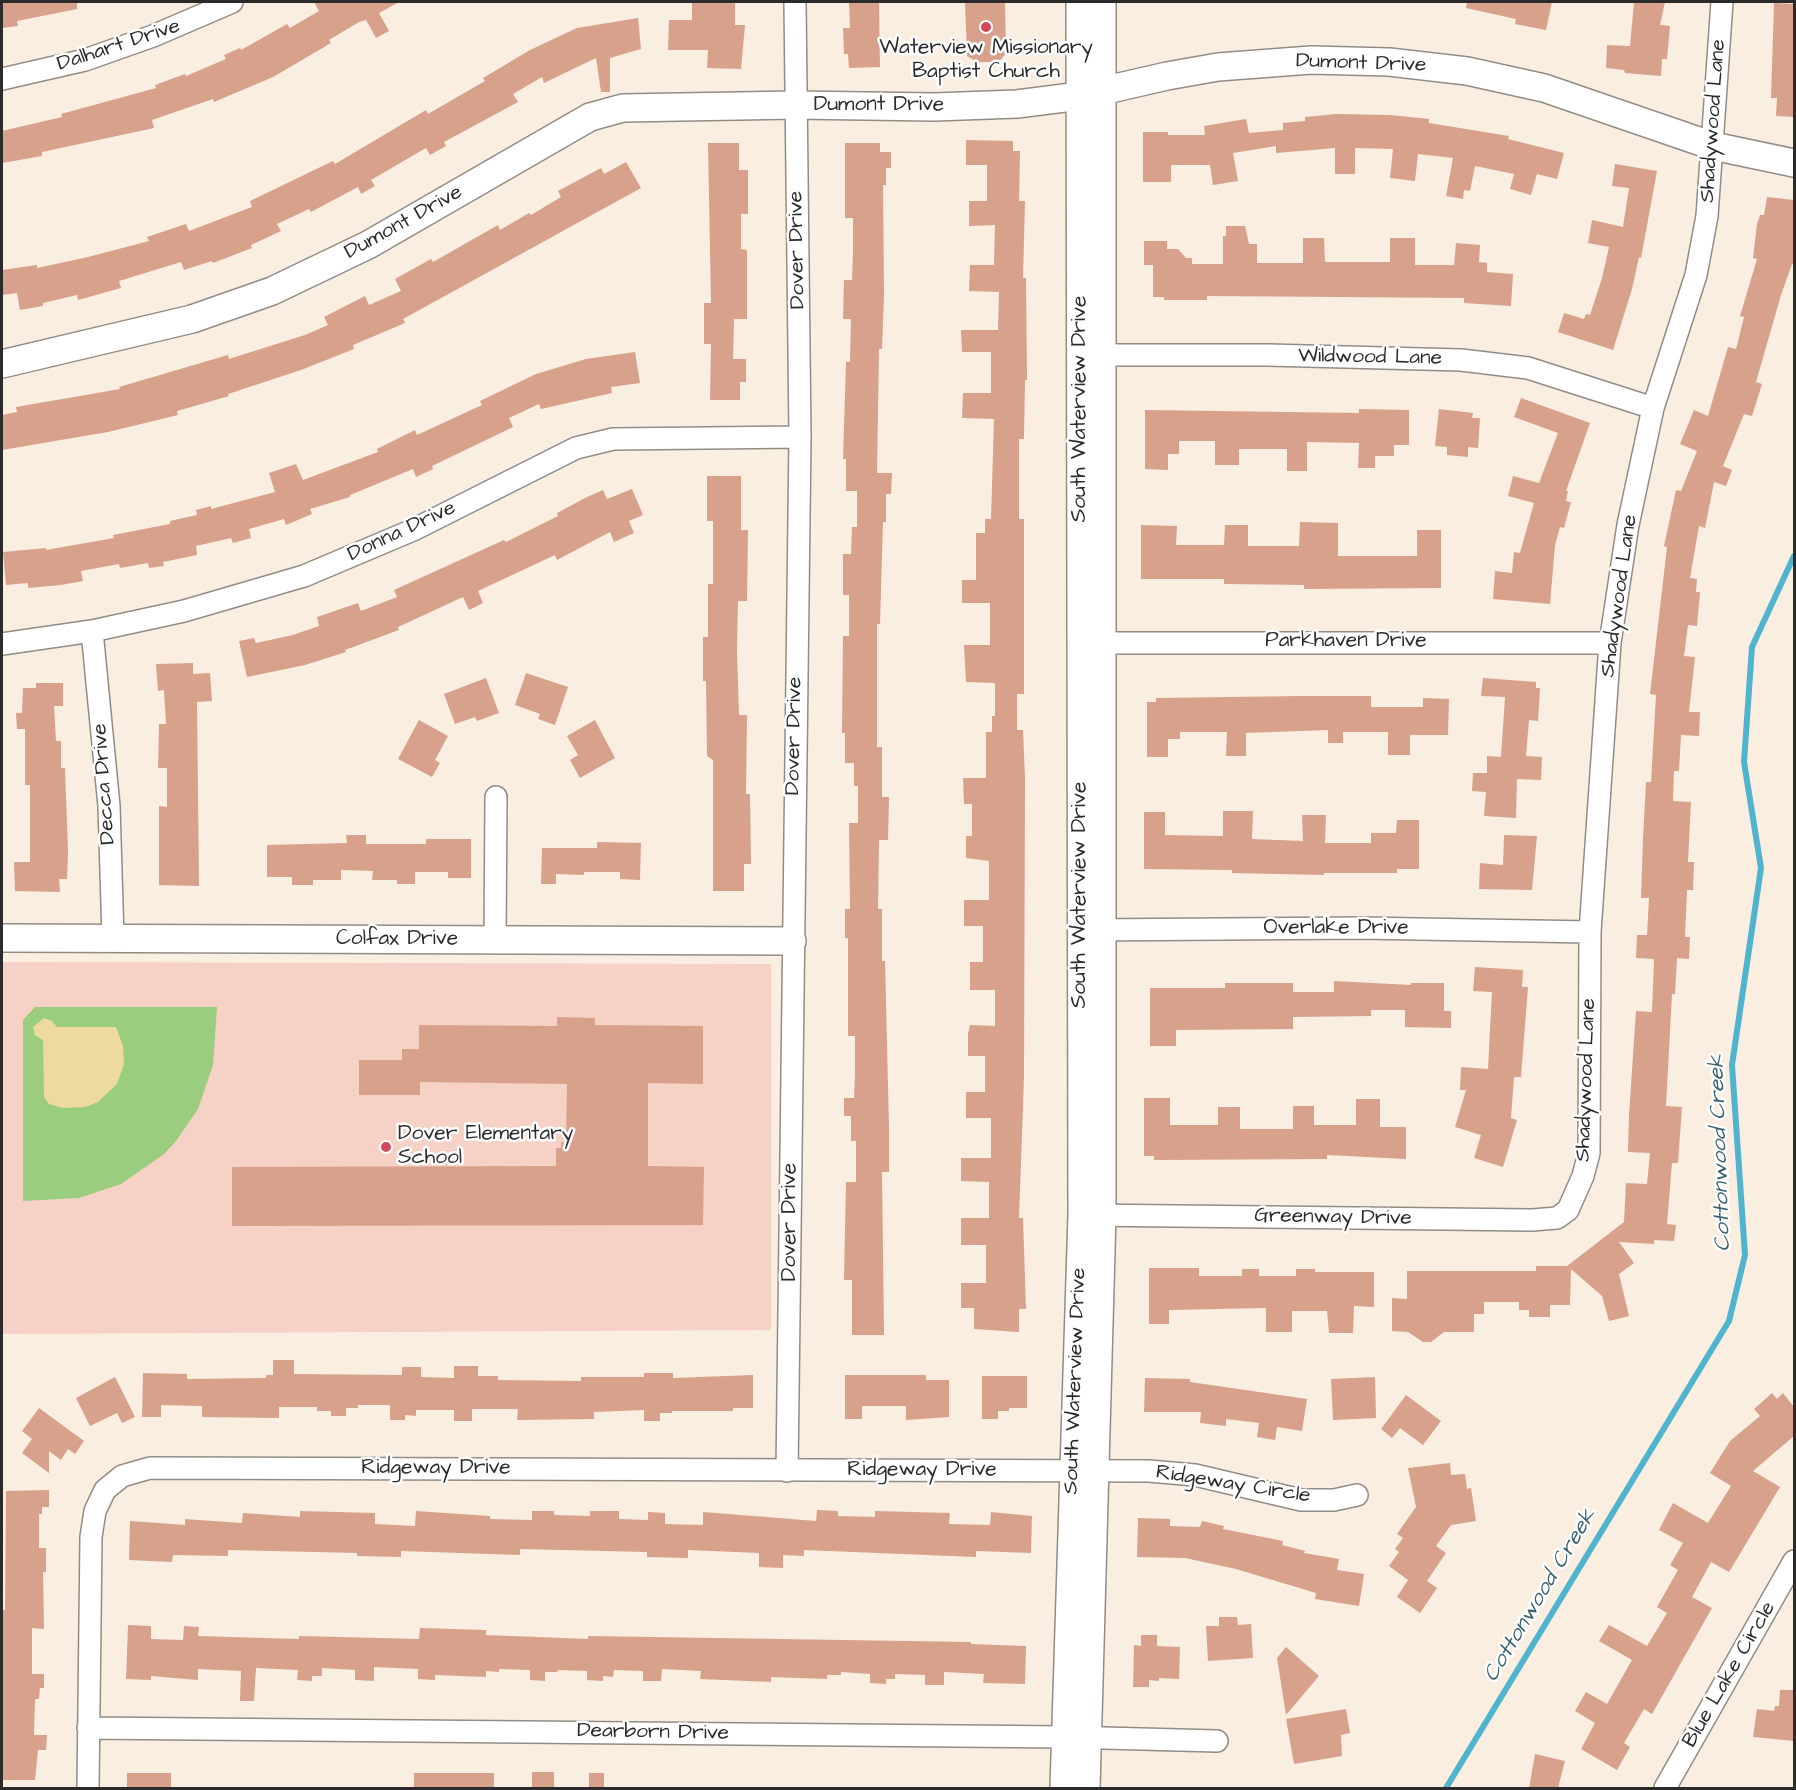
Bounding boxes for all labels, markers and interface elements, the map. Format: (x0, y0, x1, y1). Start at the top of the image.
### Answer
street label: Dalhart Drive (54, 14, 184, 78)
marker: Waterview Missionary Baptist Church (979, 20, 993, 34)
place label: Waterview Missionary Baptist Church (879, 36, 1093, 86)
street label: Shadywood Lane (1696, 38, 1732, 204)
street label: Dumont Drive (1295, 49, 1427, 79)
street label: Dumont Drive (814, 93, 944, 119)
street label: Dumont Drive (341, 180, 467, 266)
street label: Dover Drive (784, 191, 812, 309)
street label: South Waterview Drive (1068, 296, 1094, 522)
street label: Wildwood Lane (1298, 344, 1442, 372)
street label: Donna Drive (344, 496, 460, 568)
street label: Shadywood Lane (1596, 513, 1644, 679)
street label: Parkhaven Drive (1265, 629, 1427, 655)
street label: Dover Drive (781, 677, 809, 795)
street label: Decca Drive (88, 723, 122, 845)
street label: South Waterview Drive (1068, 782, 1094, 1008)
street label: Overlake Drive (1263, 916, 1409, 942)
street label: Colfax Drive (336, 927, 458, 953)
street label: Shadywood Lane (1572, 998, 1602, 1162)
water label: Cottonwood Creek (1704, 1054, 1738, 1252)
place label: Dover Elementary School (398, 1122, 573, 1172)
marker: Dover Elementary School (379, 1140, 393, 1154)
street label: Dover Drive (778, 1163, 804, 1281)
street label: Greenway Drive (1254, 1204, 1412, 1232)
street label: South Waterview Drive (1059, 1267, 1093, 1495)
street label: Ridgeway Drive (361, 1456, 511, 1482)
street label: Ridgeway Drive (847, 1458, 997, 1484)
street label: Ridgeway Circle (1154, 1460, 1312, 1510)
water label: Cottonwood Creek (1479, 1505, 1603, 1687)
street label: Blue Lake Circle (1678, 1598, 1782, 1752)
street label: Dearborn Drive (577, 1719, 729, 1747)

